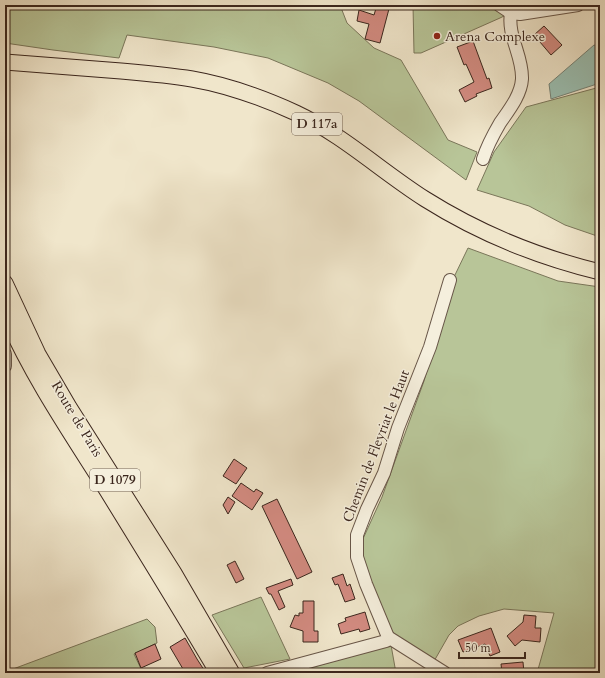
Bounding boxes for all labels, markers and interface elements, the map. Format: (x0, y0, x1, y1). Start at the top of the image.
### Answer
place label: Arena Complexe (445, 27, 545, 46)
marker: Arena Complexe (432, 31, 442, 41)
road number: D 117a (292, 113, 342, 135)
street label: Chemin de Fleyriat le Haut (338, 366, 414, 525)
street label: Route de Paris (47, 378, 107, 461)
road number: D 1079 (90, 469, 140, 491)
scale bar (459, 634, 525, 660)
text: 50 m (465, 640, 492, 656)

